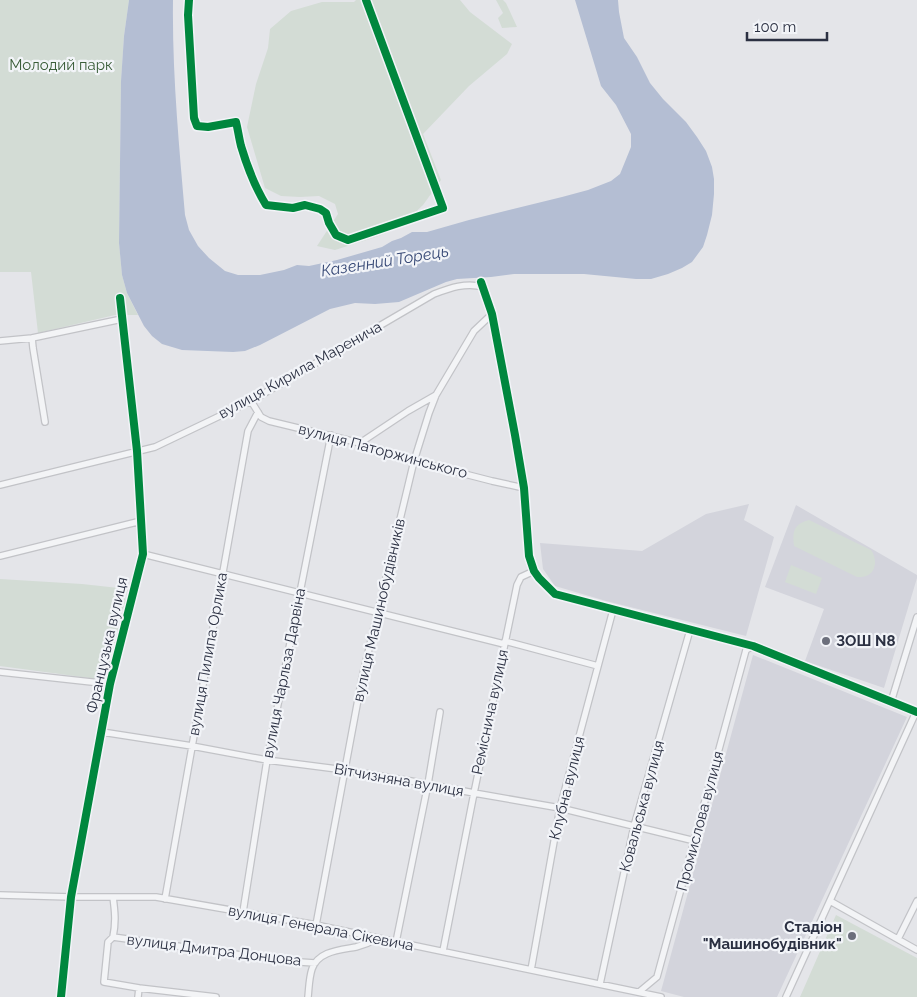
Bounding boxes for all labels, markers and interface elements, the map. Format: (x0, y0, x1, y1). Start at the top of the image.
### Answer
scale bar (747, 10, 827, 42)
text: 100 m (754, 18, 796, 36)
park label: Молодий парк (9, 56, 113, 74)
water label: Казенний Торець (320, 242, 450, 280)
street label: вулиця Кирила Маренича (215, 318, 385, 422)
street label: вулиця Паторжинського (296, 420, 470, 482)
street label: вулиця Машинобудівників (349, 517, 409, 703)
street label: вулиця Пилипа Орлика (185, 571, 231, 737)
street label: Французька вулиця (83, 575, 131, 715)
street label: вулиця Чарльза Дарвіна (259, 587, 309, 759)
place label: ЗОШ N8 (836, 632, 895, 650)
marker: ЗОШ N8 (820, 635, 832, 647)
street label: Реміснича вулиця (468, 648, 512, 776)
street label: Клубна вулиця (545, 734, 589, 842)
street label: Ковальська вулиця (616, 738, 668, 874)
street label: Промислова вулиця (673, 749, 727, 893)
street label: Вітчизняна вулиця (333, 760, 465, 800)
street label: вулиця Генерала Сікевича (227, 901, 415, 955)
place label: Стадіон "Машинобудівник" (703, 918, 842, 953)
street label: вулиця Дмитра Донцова (126, 930, 302, 970)
marker: Стадіон "Машинобудівник" (846, 930, 858, 942)

